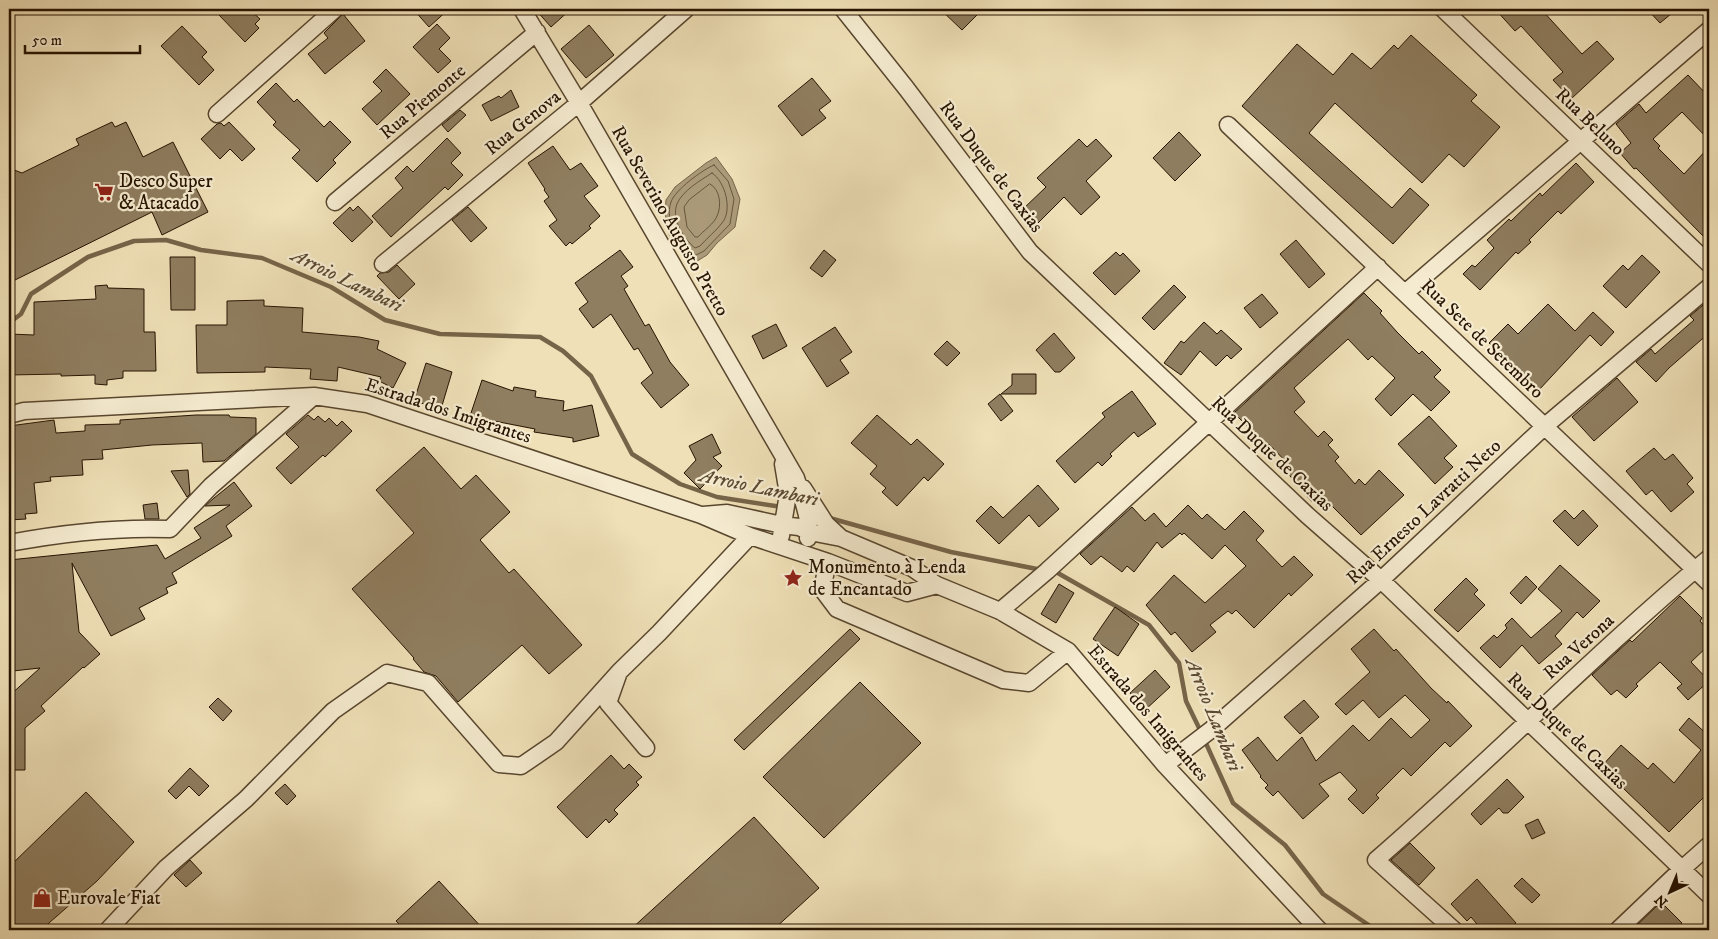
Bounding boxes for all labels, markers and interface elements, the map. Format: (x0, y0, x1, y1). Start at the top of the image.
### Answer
scale bar (25, 22, 140, 54)
text: 50 m (32, 31, 62, 50)
street label: Rua Piemonte (375, 59, 471, 145)
street label: Rua Beluno (1550, 83, 1630, 161)
street label: Rua Genova (481, 86, 565, 160)
street label: Rua Duque de Caxias (933, 97, 1048, 238)
street label: Rua Severino Augusto Pretto (606, 122, 734, 320)
place label: Desco Super & Atacado (119, 170, 212, 215)
supermarket icon: Desco Super & Atacado (93, 181, 115, 203)
water label: Arroio Lambari (286, 243, 408, 319)
street label: Rua Sete de Setembro (1416, 274, 1548, 404)
street label: Estrada dos Imigrantes (362, 373, 534, 449)
street label: Rua Duque de Caxias (1205, 392, 1338, 517)
street label: Rua Ernesto Lavratti Neto (1342, 434, 1506, 590)
water label: Arroio Lambari (696, 463, 822, 513)
place label: Monumento à Lenda de Encantado (808, 556, 966, 601)
place icon: Monumento à Lenda de Encantado (782, 567, 804, 589)
street label: Rua Verona (1539, 609, 1619, 685)
street label: Estrada dos Imigrantes (1082, 640, 1214, 786)
water label: Arroio Lambari (1178, 653, 1248, 777)
street label: Rua Duque de Caxias (1501, 668, 1632, 795)
north arrow (1646, 866, 1696, 916)
shop icon: Eurovale Fiat (31, 887, 53, 909)
place label: Eurovale Fiat (57, 887, 161, 910)
text: N (1651, 890, 1672, 911)

